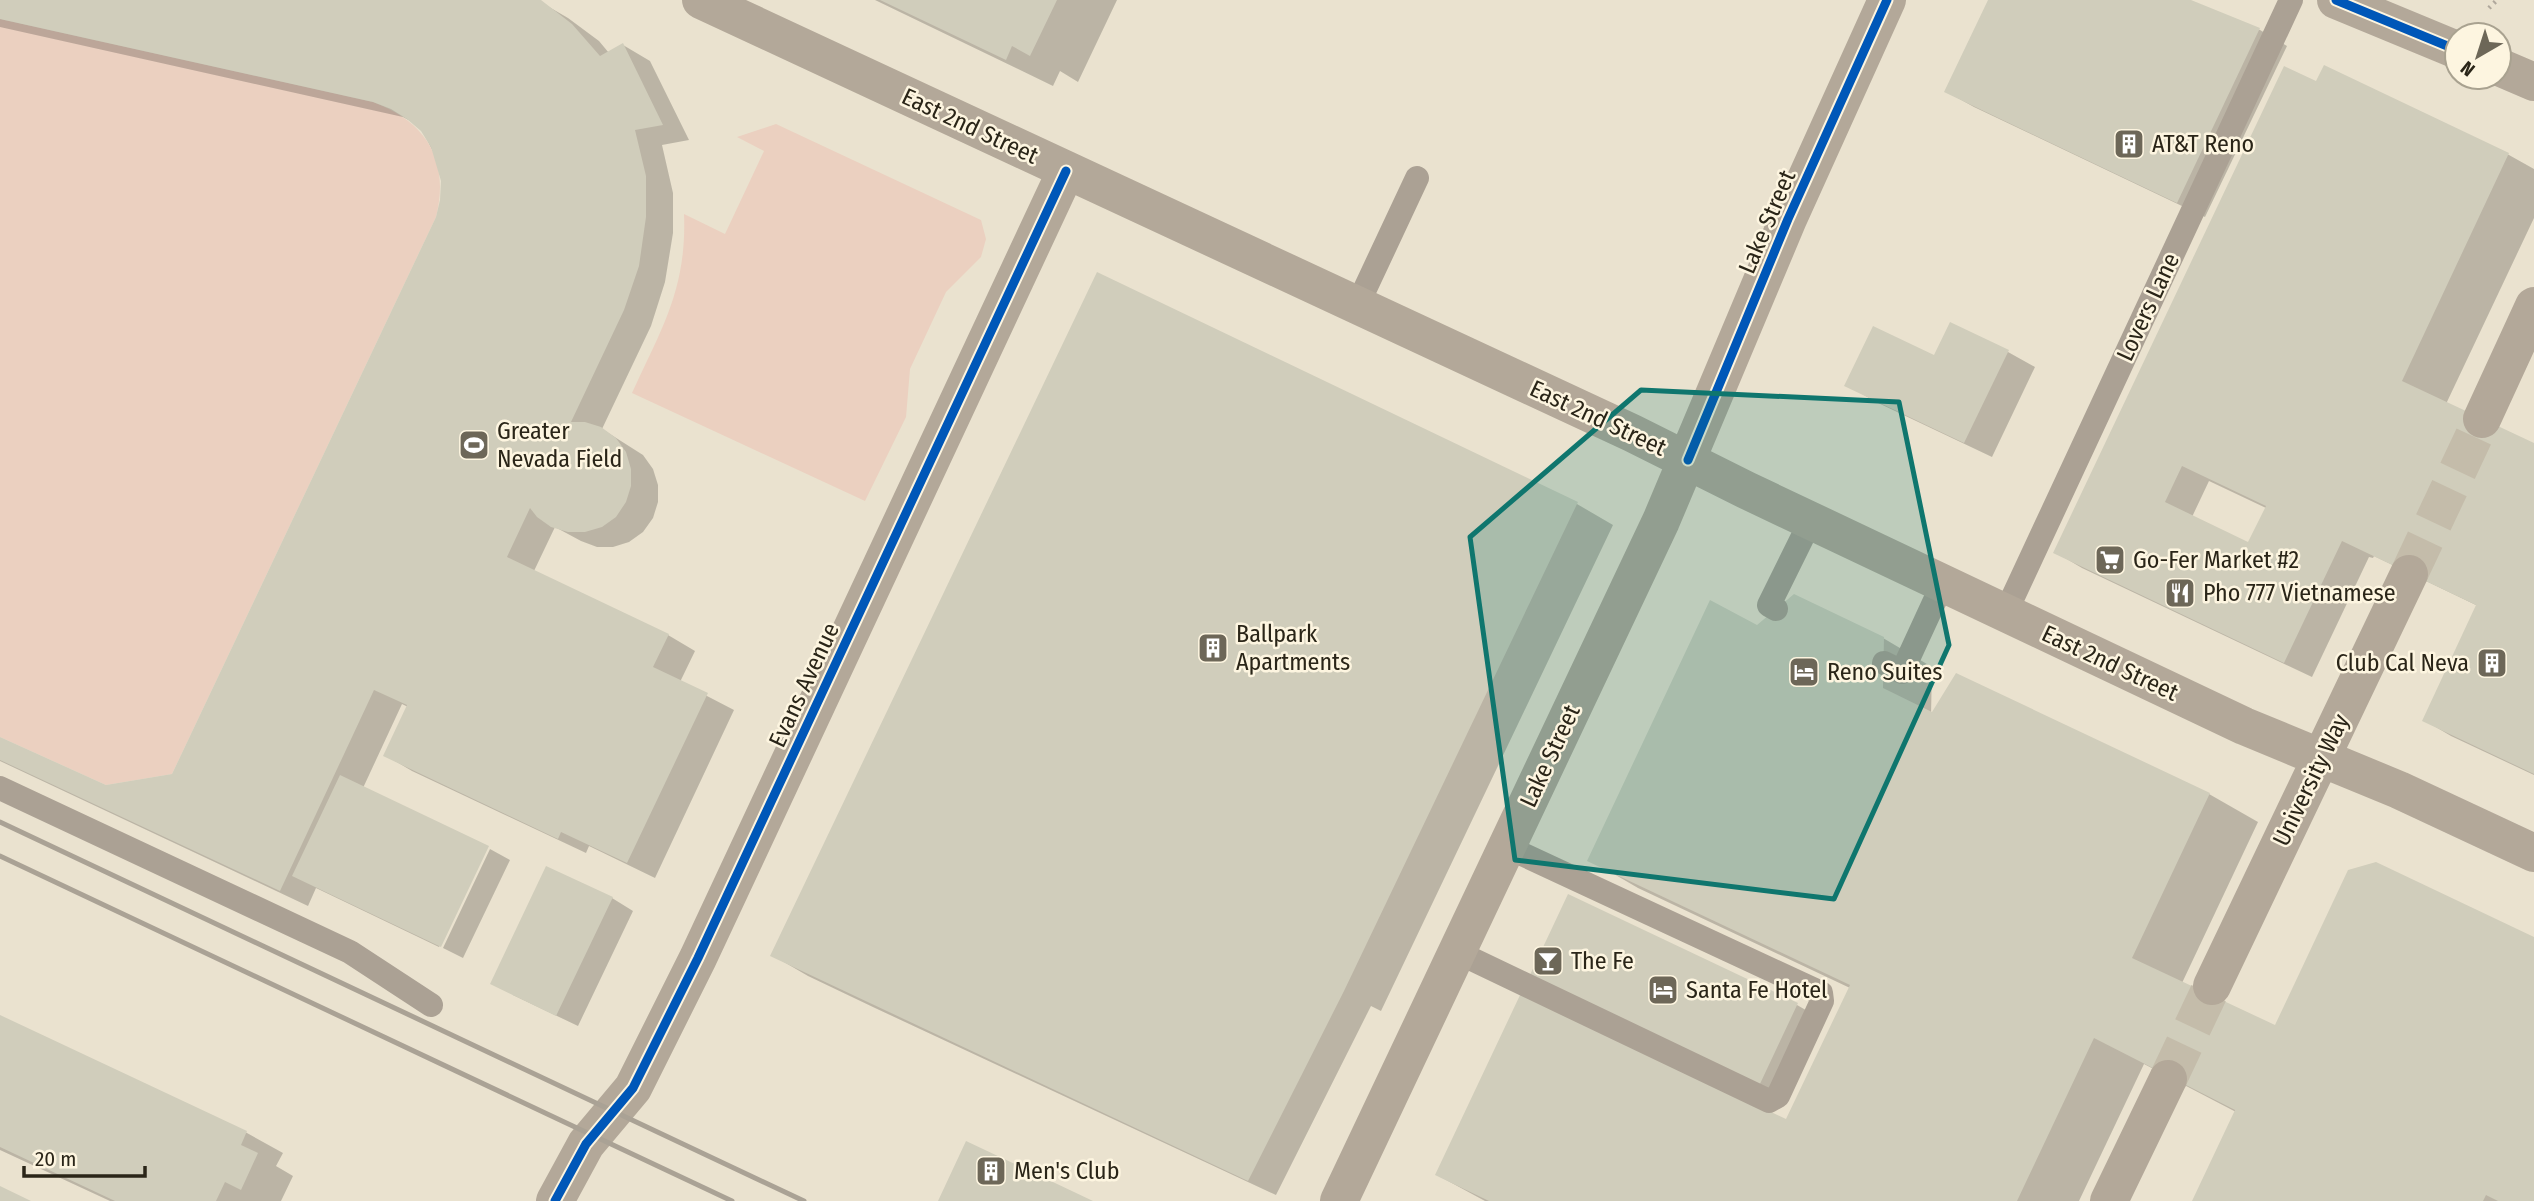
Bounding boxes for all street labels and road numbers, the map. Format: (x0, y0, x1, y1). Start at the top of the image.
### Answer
street label: East 2nd Street (897, 82, 1043, 170)
street label: Lake Street (1733, 166, 1801, 278)
street label: Lovers Lane (2111, 249, 2185, 365)
street label: East 2nd Street (1525, 374, 1671, 462)
street label: Evans Avenue (763, 619, 845, 751)
street label: East 2nd Street (2037, 619, 2183, 707)
street label: Lake Street (1514, 700, 1586, 812)
street label: University Way (2267, 709, 2355, 850)

